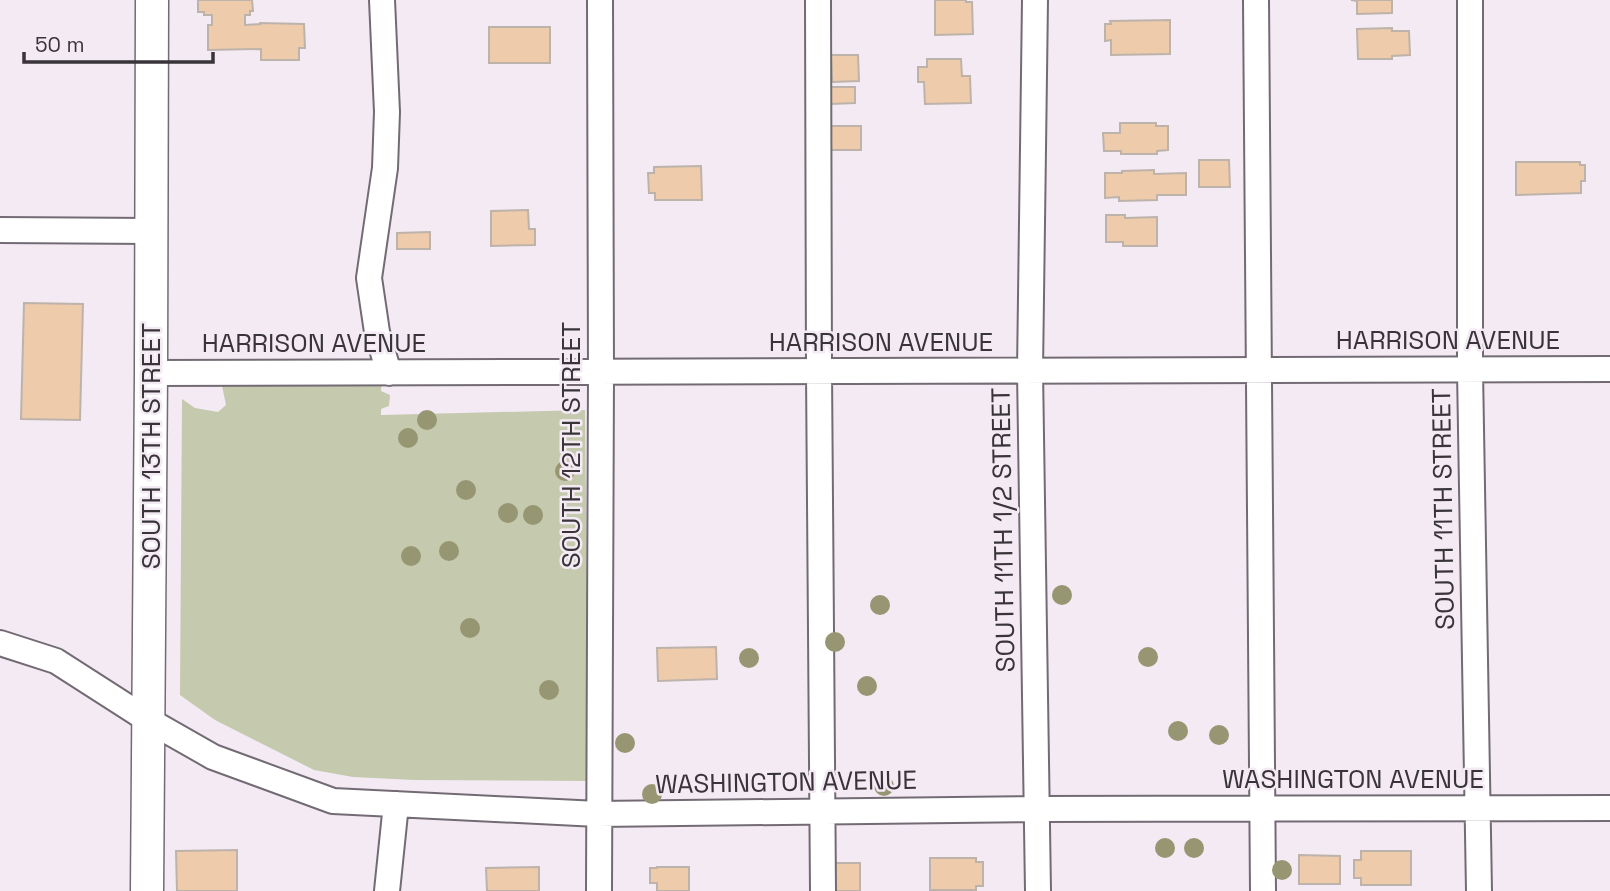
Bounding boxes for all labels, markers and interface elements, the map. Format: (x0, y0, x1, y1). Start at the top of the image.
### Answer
scale bar (24, 21, 214, 65)
text: 50 m (35, 31, 85, 58)
street label: SOUTH 12TH STREET (554, 322, 588, 568)
street label: SOUTH 13TH STREET (134, 323, 168, 569)
street label: HARRISON AVENUE (1336, 323, 1560, 357)
street label: HARRISON AVENUE (769, 325, 993, 359)
street label: HARRISON AVENUE (202, 326, 426, 360)
street label: SOUTH 11TH 1/2 STREET (984, 387, 1022, 673)
street label: SOUTH 11TH STREET (1424, 388, 1462, 630)
street label: WASHINGTON AVENUE (1222, 762, 1484, 796)
street label: WASHINGTON AVENUE (655, 763, 917, 801)

